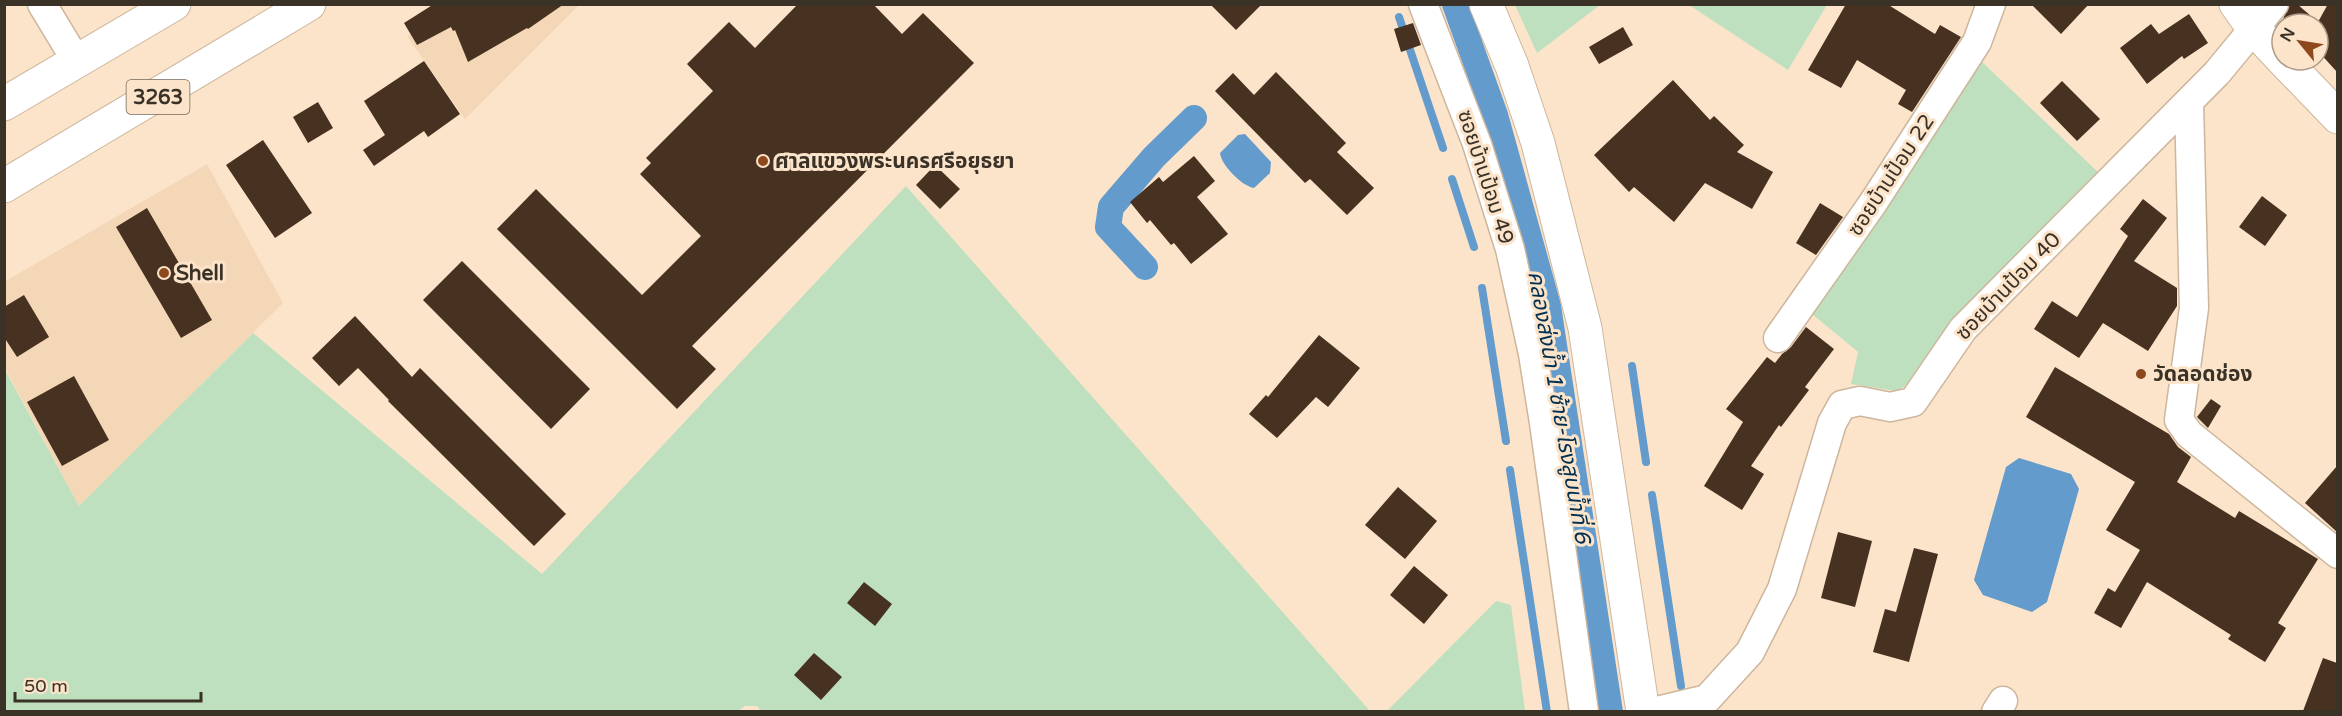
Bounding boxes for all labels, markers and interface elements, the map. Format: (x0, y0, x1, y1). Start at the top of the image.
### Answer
north arrow (2270, 12, 2330, 72)
text: N (2276, 24, 2300, 46)
road number: 3263 (126, 80, 190, 114)
street label: ซอยบ้านป้อม 49 (1452, 107, 1519, 247)
street label: ซอยบ้านป้อม 22 (1843, 110, 1940, 241)
place label: ศาลแขวงพระนครศรีอยุธยา (775, 149, 1014, 174)
marker: ศาลแขวงพระนครศรีอยุธยา (756, 154, 770, 168)
street label: ซอยบ้านป้อม 40 (1951, 227, 2066, 345)
place label: Shell (176, 261, 224, 286)
marker: Shell (157, 266, 171, 280)
water label: คลองส่งน้ำ 1 ซ้าย-โรงสูบน้ำที่ 6 (1522, 268, 1599, 548)
place label: วัดลอดช่อง (2153, 362, 2252, 387)
marker: วัดลอดช่อง (2134, 367, 2148, 381)
scale bar (15, 665, 201, 703)
text: 50 m (24, 675, 68, 697)

